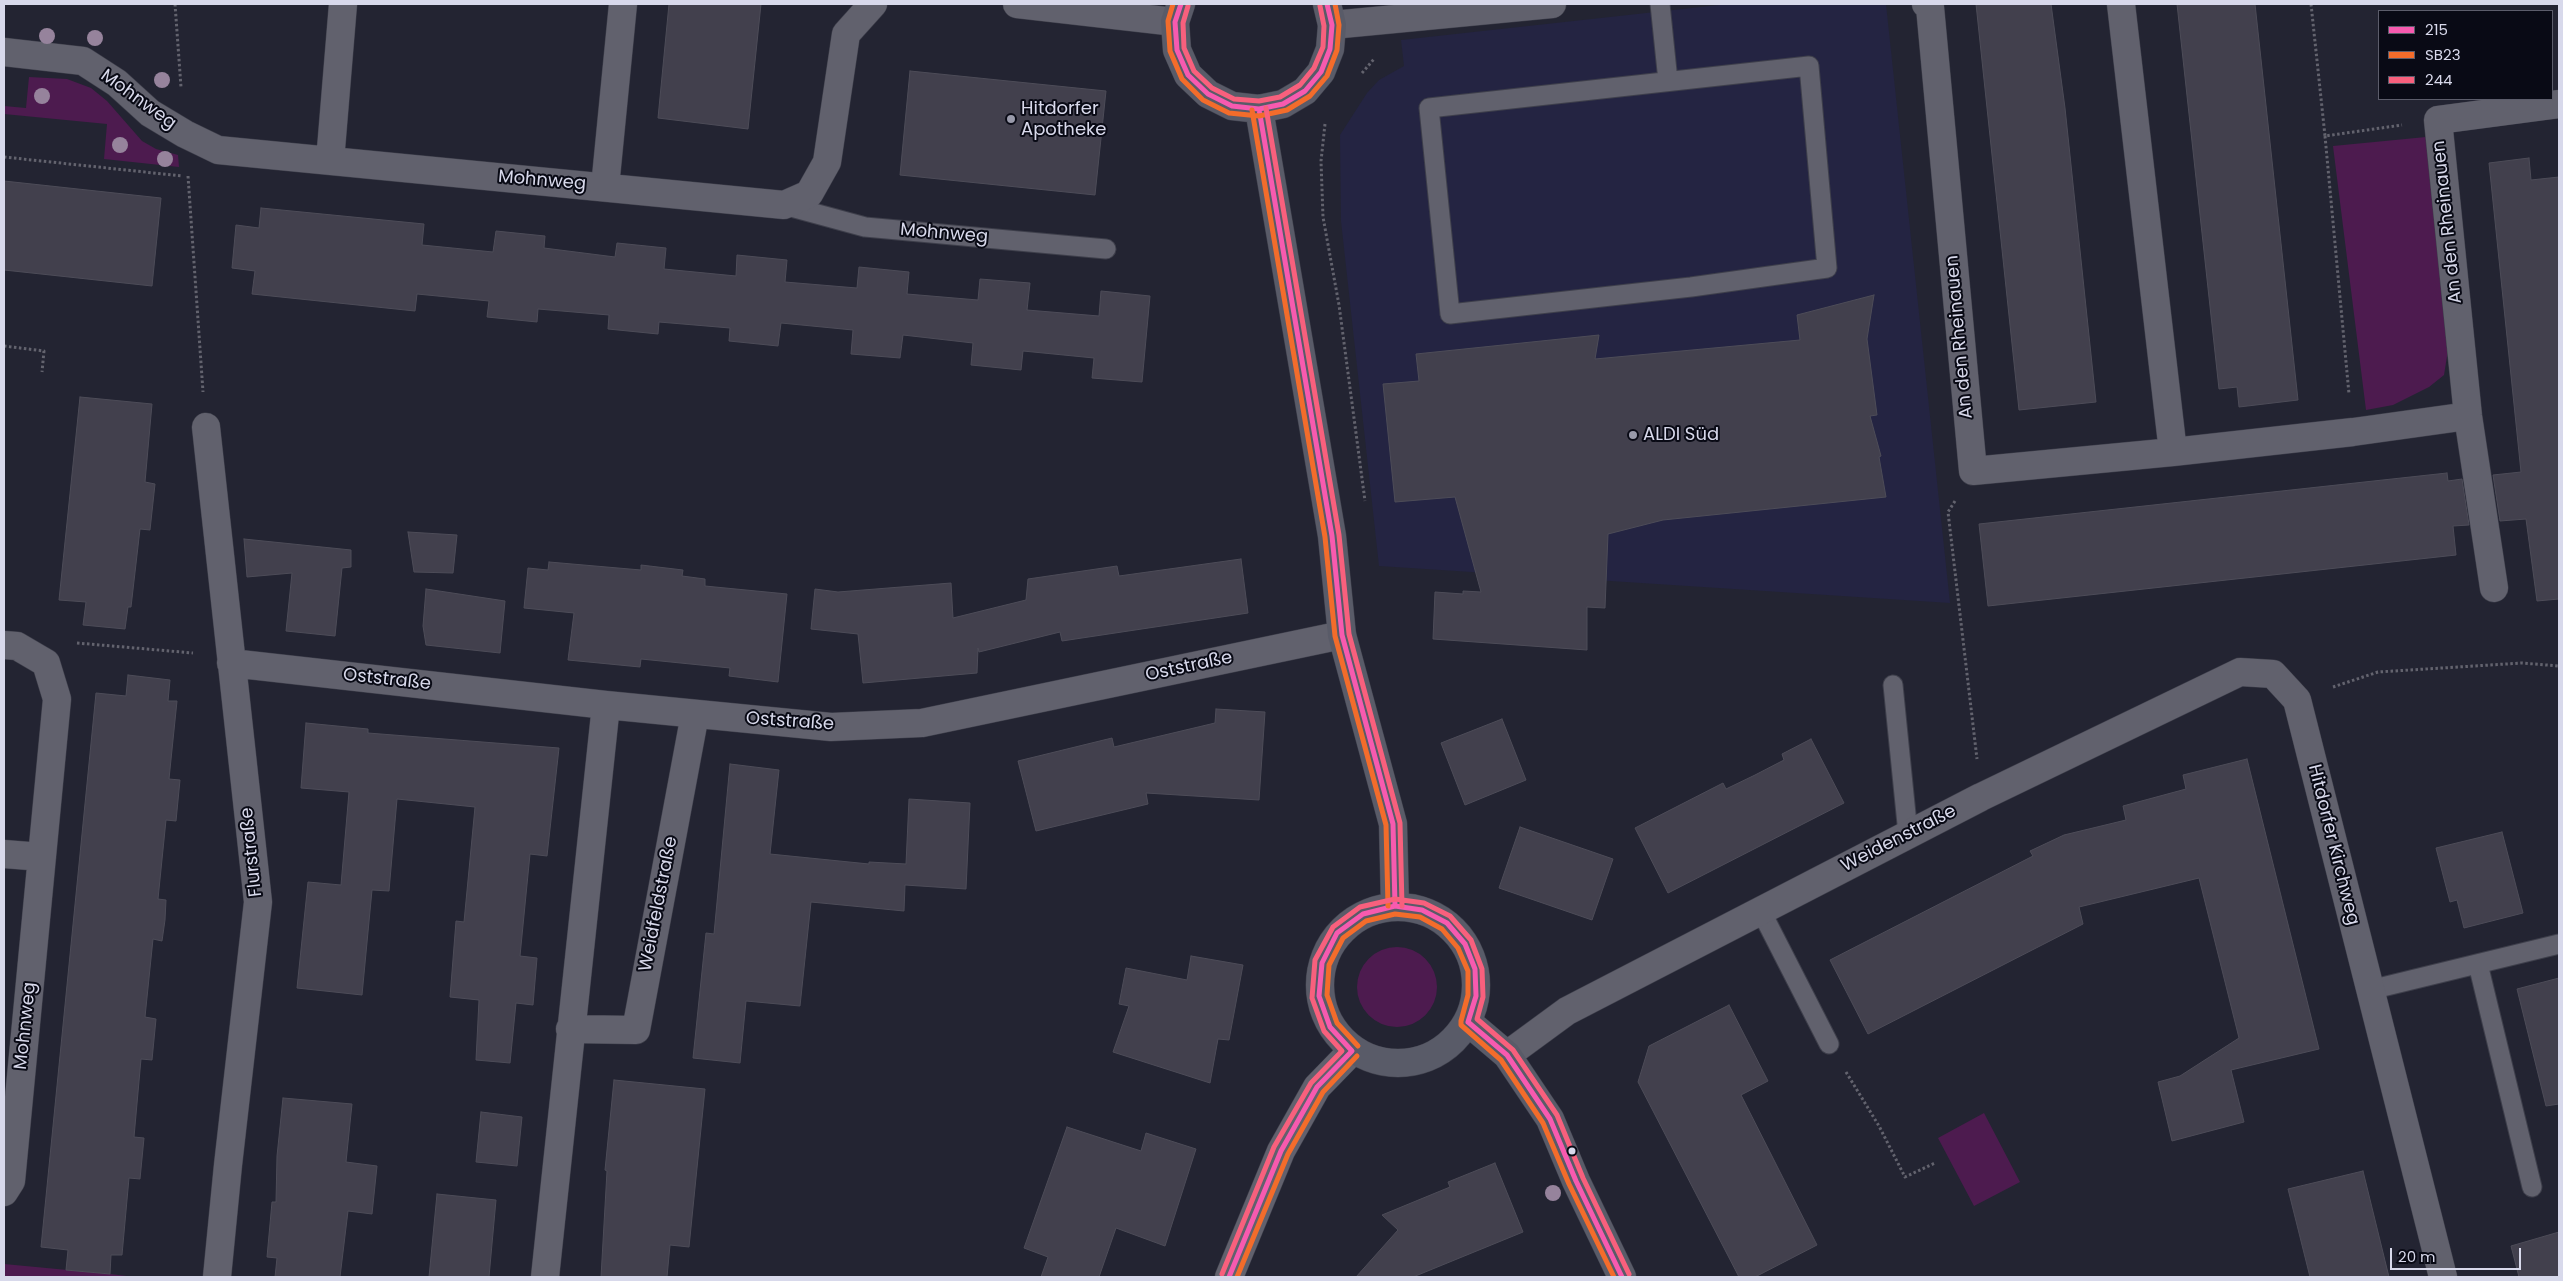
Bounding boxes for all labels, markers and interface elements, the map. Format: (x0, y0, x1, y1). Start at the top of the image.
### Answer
legend (2378, 10, 2553, 100)
text: 215 (2425, 19, 2448, 40)
text: SB23 (2425, 44, 2460, 65)
street label: Mohnweg (96, 65, 180, 135)
text: 244 (2425, 69, 2453, 90)
place label: Hitdorfer Apotheke (1021, 98, 1106, 140)
marker: Hitdorfer Apotheke (1005, 113, 1017, 125)
street label: An den Rheinauen (2429, 139, 2467, 305)
street label: Mohnweg (497, 166, 587, 196)
street label: Mohnweg (899, 219, 989, 249)
street label: An den Rheinauen (1942, 254, 1978, 420)
place label: ALDI Süd (1643, 424, 1719, 446)
marker: ALDI Süd (1627, 429, 1639, 441)
street label: Oststraße (1144, 647, 1234, 687)
street label: Oststraße (342, 665, 432, 695)
street label: Oststraße (745, 708, 835, 736)
street label: Hitdorfer Kirchweg (2303, 762, 2363, 928)
street label: Weidenstraße (1838, 801, 1960, 877)
street label: Flurstraße (237, 806, 267, 898)
street label: Weidfeldstraße (635, 835, 683, 973)
street label: Mohnweg (11, 981, 41, 1071)
unlabelled marker (1567, 1146, 1577, 1156)
scale bar (2393, 1238, 2524, 1270)
text: 20 m (2398, 1246, 2436, 1267)

